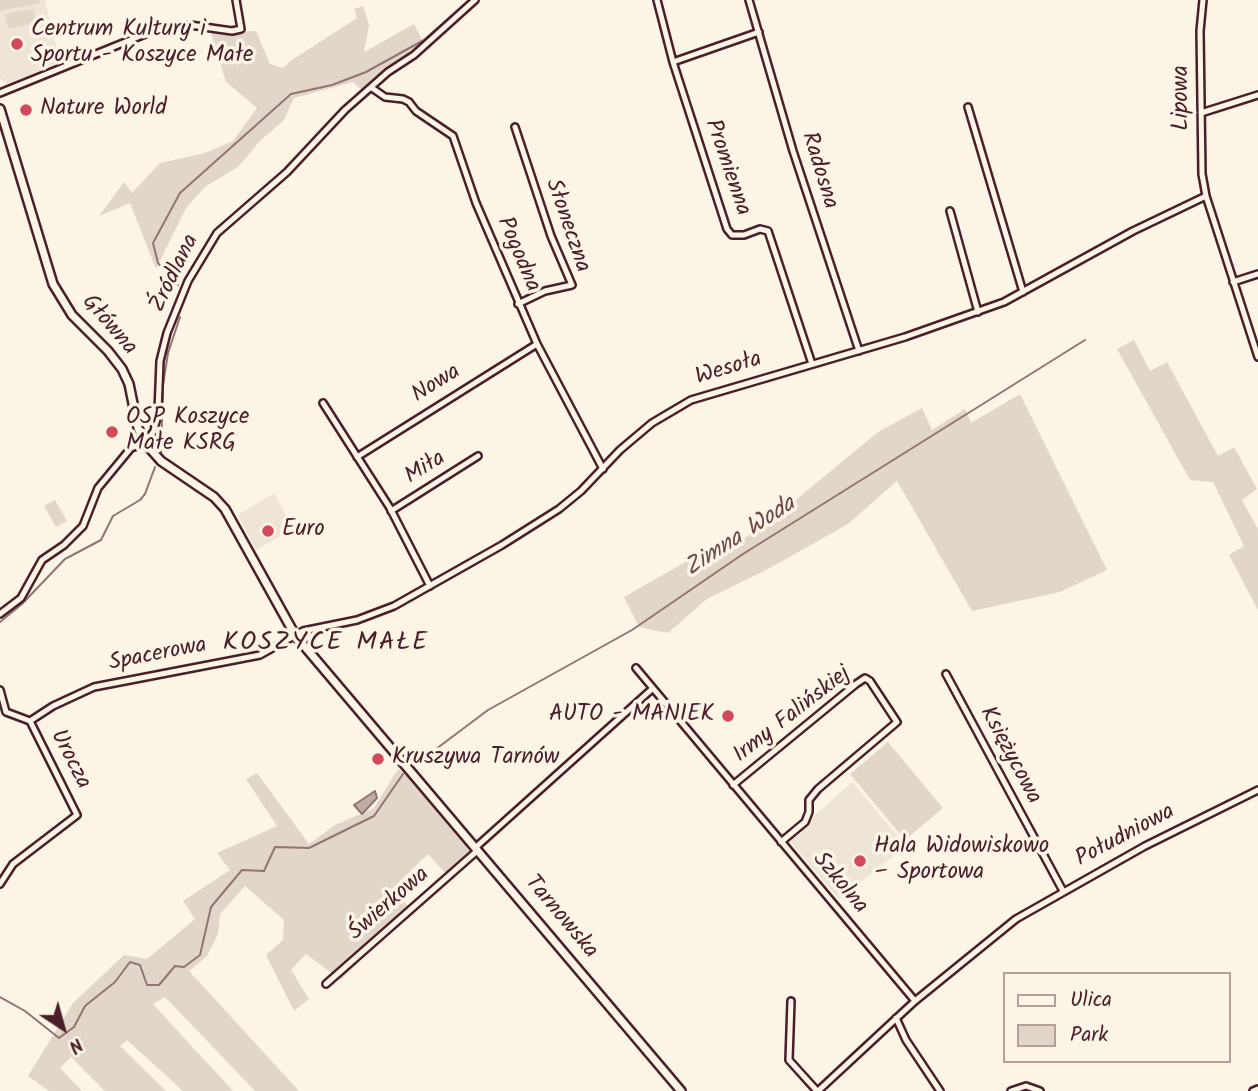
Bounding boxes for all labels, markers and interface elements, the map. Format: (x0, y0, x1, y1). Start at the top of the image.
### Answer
place label: Centrum Kultury i Sportu - Koszyce Małe (31, 17, 253, 71)
marker: Centrum Kultury i Sportu - Koszyce Małe (9, 36, 25, 52)
street label: Lipowa (1169, 65, 1197, 131)
place label: Nature World (40, 96, 167, 124)
marker: Nature World (18, 102, 34, 118)
street label: Promienna (697, 116, 755, 220)
street label: Radosna (793, 129, 843, 213)
street label: Słoneczna (537, 176, 595, 276)
street label: Pogodna (489, 213, 545, 297)
street label: Źródlana (145, 231, 207, 317)
street label: Główna (74, 290, 142, 362)
street label: Wesoła (693, 347, 765, 393)
street label: Nowa (408, 359, 466, 411)
place label: OSP Koszyce Małe KSRG (126, 405, 249, 459)
marker: OSP Koszyce Małe KSRG (104, 424, 120, 440)
street label: Miła (401, 446, 451, 492)
water label: Zimna Woda (680, 492, 802, 584)
place label: Euro (282, 517, 325, 545)
marker: Euro (260, 523, 276, 539)
district label: KOSZYCE MAŁE (224, 629, 428, 661)
street label: Spacerowa (107, 633, 209, 679)
street label: Irmy Falińskiej (729, 662, 857, 770)
place label: AUTO - MANIEK (549, 702, 714, 730)
street label: Księżycowa (972, 702, 1046, 810)
marker: AUTO - MANIEK (720, 708, 736, 724)
street label: Urocza (42, 726, 96, 794)
place label: Kruszywa Tarnów (392, 745, 559, 773)
marker: Kruszywa Tarnów (370, 751, 386, 767)
street label: Południowa (1072, 799, 1180, 875)
place label: Hala Widowiskowo – Sportowa (874, 834, 1049, 888)
street label: Szkolna (805, 847, 873, 921)
marker: Hala Widowiskowo – Sportowa (852, 853, 868, 869)
street label: Świerkowa (344, 862, 436, 948)
street label: Tarnowska (517, 871, 603, 965)
legend (1002, 972, 1230, 1063)
text: Ulica (1070, 984, 1112, 1017)
north arrow (28, 993, 98, 1063)
text: Park (1070, 1019, 1108, 1052)
text: N (62, 1029, 89, 1061)

